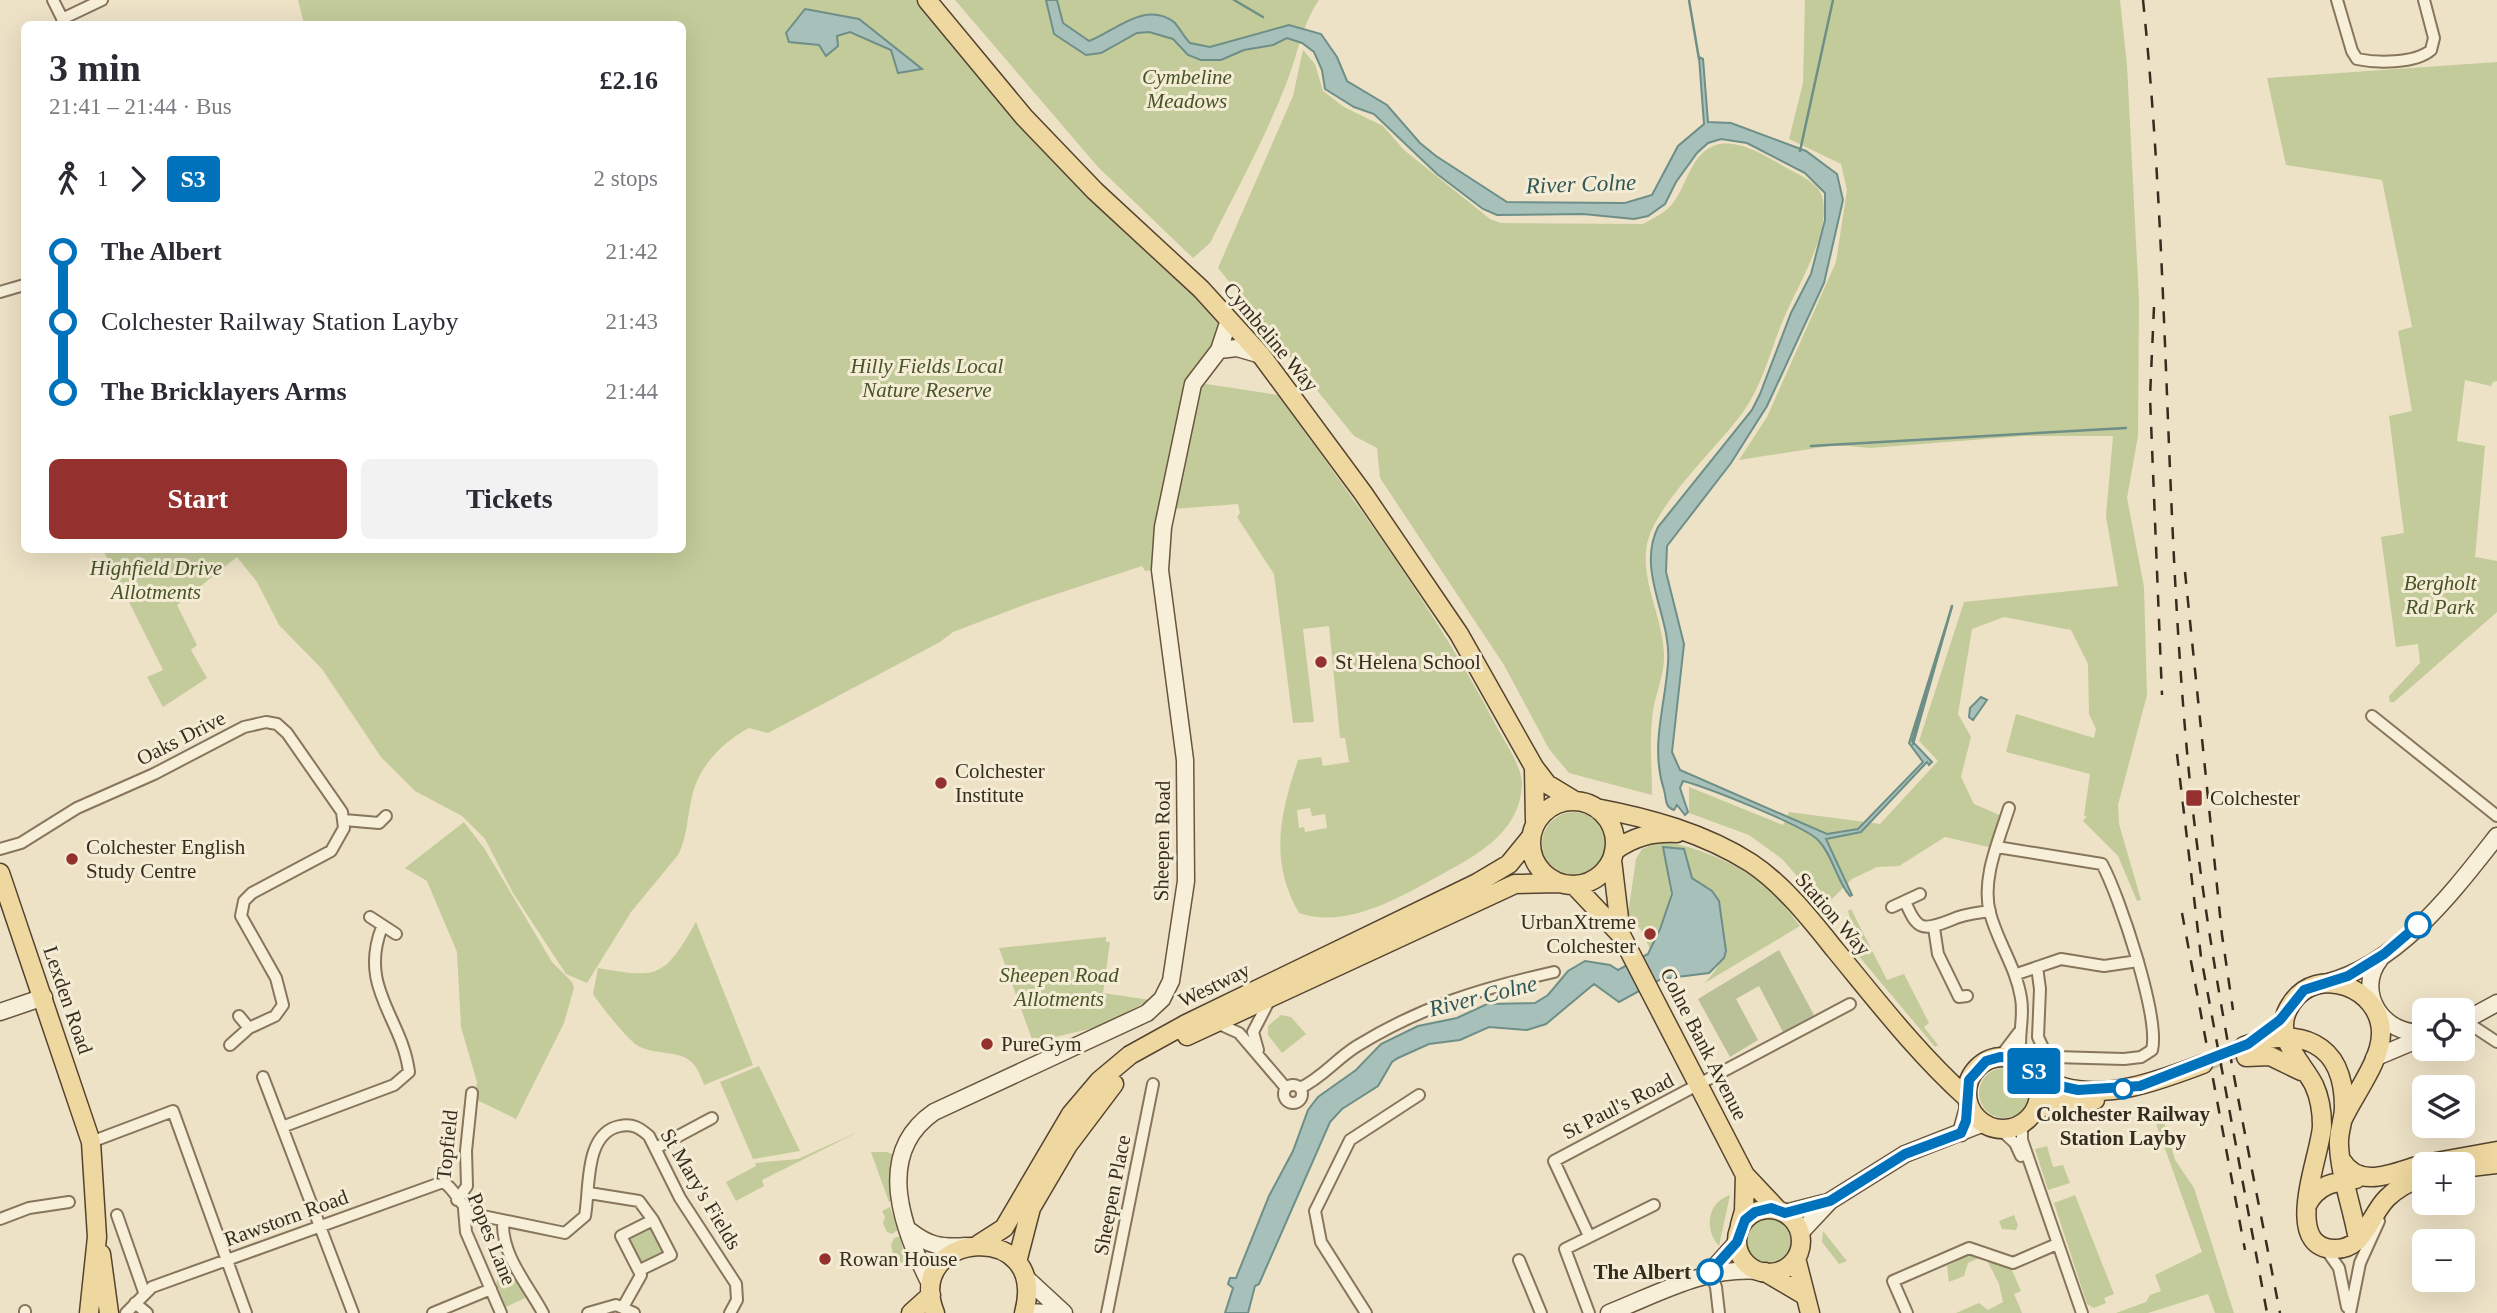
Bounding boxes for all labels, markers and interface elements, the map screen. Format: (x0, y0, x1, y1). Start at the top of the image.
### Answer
text: 3 min (49, 47, 141, 89)
park label: Cymbeline Meadows (1142, 65, 1232, 113)
text: £2.16 (600, 66, 658, 95)
text: 21:41 – 21:44 · Bus (49, 94, 232, 119)
icon: walk (49, 160, 87, 198)
icon: forward (119, 160, 157, 198)
text: 1 (97, 166, 109, 191)
text: S3 (181, 166, 206, 192)
text: 2 stops (593, 166, 658, 191)
water label: River Colne (1524, 170, 1637, 198)
text: The Albert (101, 237, 222, 266)
text: 21:42 (606, 239, 658, 264)
street label: Cymbeline Way (1218, 278, 1324, 397)
text: Colchester Railway Station Layby (101, 307, 458, 336)
text: 21:43 (606, 309, 658, 334)
park label: Hilly Fields Local Nature Reserve (850, 354, 1004, 402)
text: The Bricklayers Arms (101, 377, 347, 406)
text: 21:44 (606, 379, 658, 404)
button: Start (49, 459, 347, 539)
button: Tickets (361, 459, 658, 539)
park label: Highfield Drive Allotments (89, 556, 222, 604)
park label: Bergholt Rd Park (2404, 571, 2478, 619)
place label: St Helena School (1335, 650, 1481, 674)
marker: St Helena School (1313, 654, 1329, 670)
street label: Oaks Drive (133, 705, 229, 771)
place label: Colchester Institute (955, 759, 1045, 807)
marker: Colchester Institute (933, 775, 949, 791)
street label: Sheepen Road (1149, 780, 1175, 902)
place label: Colchester (2210, 786, 2300, 810)
marker: Colchester (2184, 788, 2204, 808)
place label: Colchester English Study Centre (86, 835, 246, 883)
marker: Colchester English Study Centre (64, 851, 80, 867)
street label: Station Way (1790, 868, 1876, 961)
place label: UrbanXtreme Colchester (1521, 910, 1636, 958)
unlabelled marker (2405, 912, 2431, 938)
marker: UrbanXtreme Colchester (1642, 926, 1658, 942)
street label: Lexden Road (38, 943, 98, 1058)
street label: Westway (1174, 957, 1254, 1013)
park label: Sheepen Road Allotments (999, 963, 1119, 1011)
street label: Colne Bank Avenue (1655, 964, 1753, 1124)
water label: River Colne (1425, 971, 1540, 1022)
map controls (2412, 998, 2475, 1292)
button: locate (2412, 998, 2475, 1061)
place label: PureGym (1001, 1032, 1082, 1056)
marker: PureGym (979, 1036, 995, 1052)
line badge: S3 (2002, 1048, 2066, 1094)
text: S3 (2021, 1058, 2047, 1084)
street label: St Paul's Road (1558, 1067, 1678, 1144)
button: layers (2412, 1075, 2475, 1138)
marker: Colchester Railway Station Layby (2113, 1079, 2133, 1099)
place label: Colchester Railway Station Layby (2036, 1102, 2210, 1150)
street label: Topfield (431, 1108, 463, 1181)
street label: St Mary's Fields (655, 1124, 747, 1254)
street label: Sheepen Place (1089, 1133, 1135, 1257)
button: + (2412, 1152, 2475, 1215)
street label: Rawstorn Road (221, 1184, 352, 1252)
street label: Popes Lane (463, 1189, 521, 1289)
button: − (2412, 1229, 2475, 1292)
place label: Rowan House (839, 1247, 957, 1271)
marker: Rowan House (817, 1251, 833, 1267)
marker: The Albert (1697, 1259, 1723, 1285)
place label: The Albert (1594, 1260, 1691, 1284)

